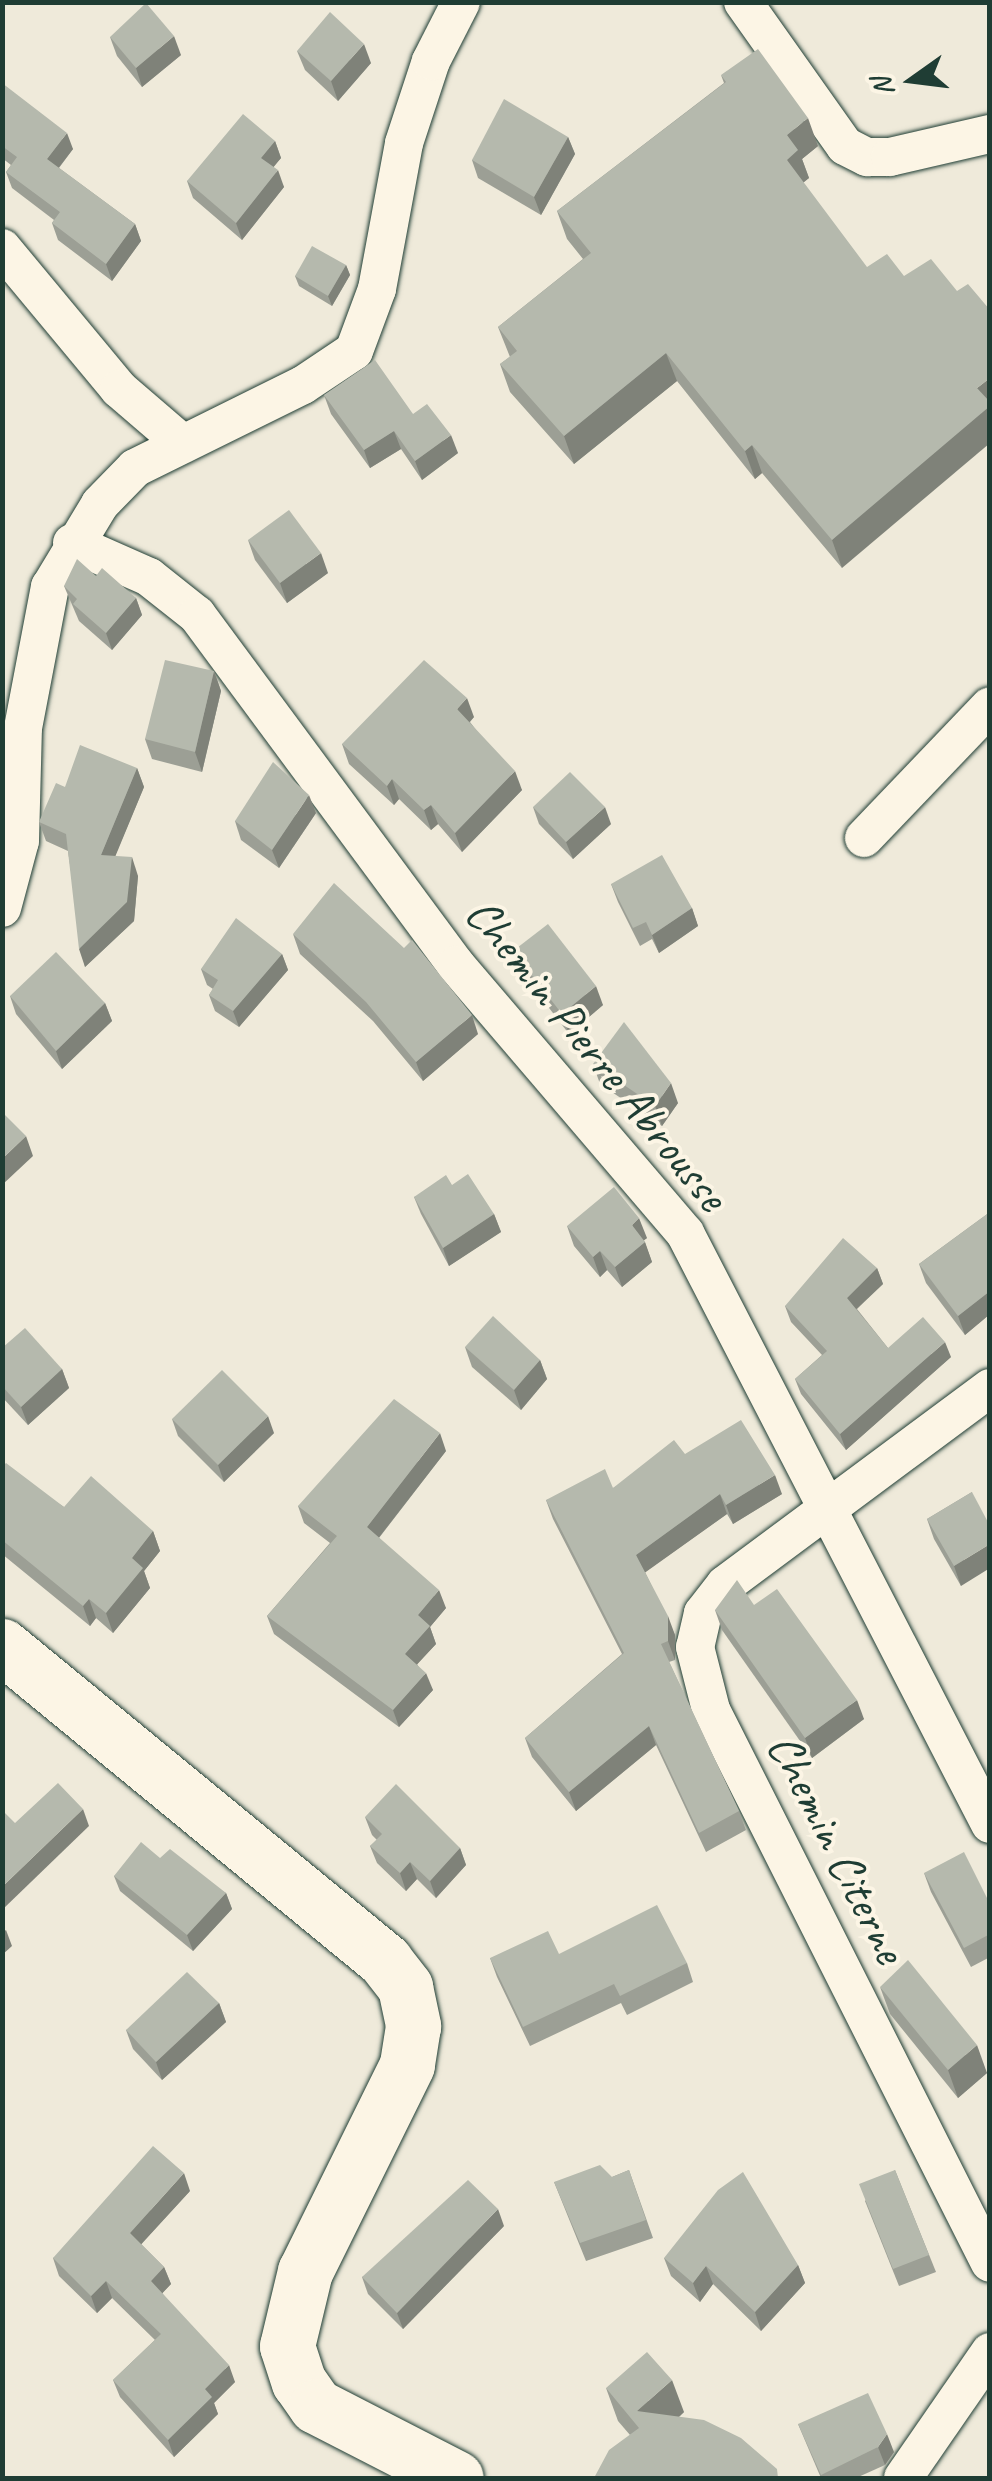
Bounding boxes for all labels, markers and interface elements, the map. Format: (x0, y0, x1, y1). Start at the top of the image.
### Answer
north arrow (862, 30, 962, 130)
text: N (863, 75, 901, 100)
street label: Chemin Pierre Abrousse (453, 886, 741, 1222)
street label: Chemin Citerne (755, 1724, 919, 1972)

